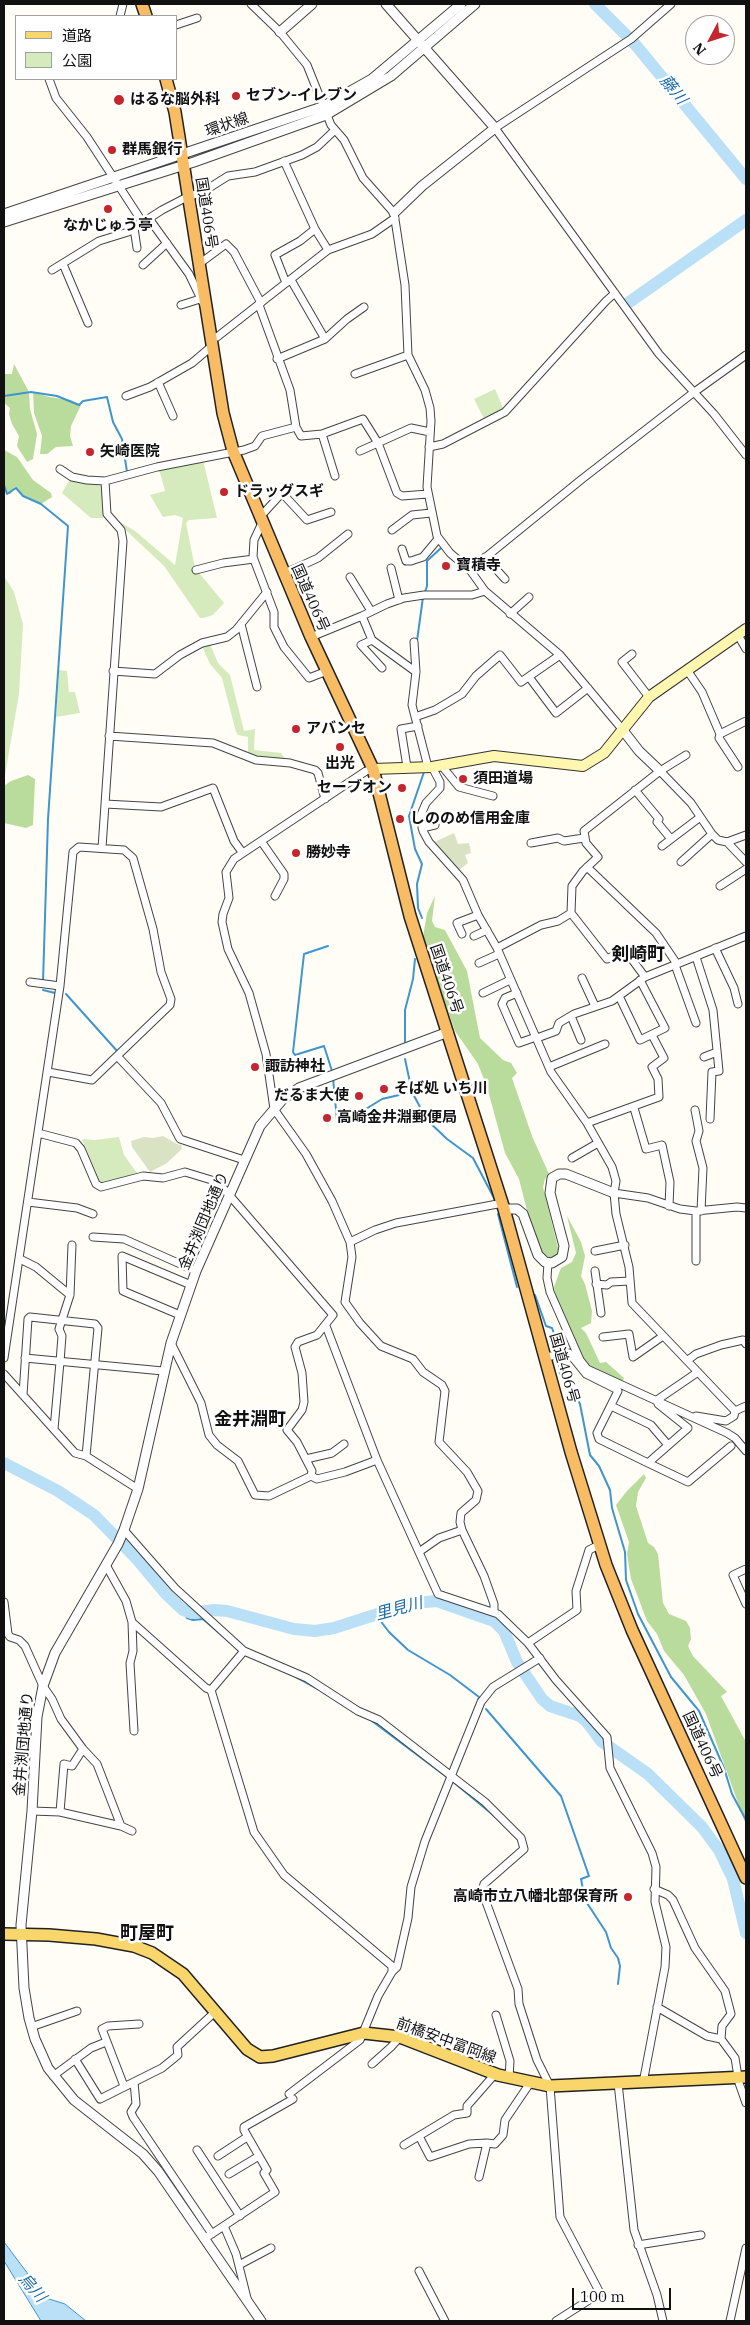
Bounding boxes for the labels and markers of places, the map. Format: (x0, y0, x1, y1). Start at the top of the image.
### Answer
place label: セブン-イレブン (246, 87, 357, 105)
marker: セブン-イレブン (230, 90, 242, 102)
place label: はるな脳外科 (130, 91, 220, 109)
marker: はるな脳外科 (112, 93, 126, 107)
place label: 群馬銀行 (122, 141, 182, 159)
marker: 群馬銀行 (106, 144, 118, 156)
marker: なかじゅう亭 (102, 203, 114, 215)
place label: なかじゅう亭 (63, 217, 153, 235)
place label: 矢崎医院 (100, 443, 160, 461)
marker: 矢崎医院 (84, 446, 96, 458)
place label: ドラッグスギ (234, 483, 324, 501)
marker: ドラッグスギ (218, 486, 230, 498)
place label: 寶積寺 (456, 557, 501, 575)
marker: 寶積寺 (440, 560, 452, 572)
place label: アバンセ (306, 720, 366, 738)
marker: アバンセ (290, 723, 302, 735)
marker: 出光 (334, 741, 346, 753)
place label: 出光 (325, 755, 355, 773)
place label: 須田道場 (473, 770, 533, 788)
marker: 須田道場 (457, 773, 469, 785)
place label: セーブオン (317, 779, 392, 797)
marker: セーブオン (396, 782, 408, 794)
place label: しののめ信用金庫 (410, 810, 530, 828)
marker: しののめ信用金庫 (394, 813, 406, 825)
place label: 勝妙寺 (306, 844, 351, 862)
marker: 勝妙寺 (290, 847, 302, 859)
place label: 諏訪神社 (265, 1058, 325, 1076)
marker: 諏訪神社 (249, 1061, 261, 1073)
place label: そば処 いち川 (394, 1080, 487, 1098)
marker: そば処 いち川 (378, 1083, 390, 1095)
place label: だるま大使 (274, 1087, 349, 1105)
marker: だるま大使 (353, 1090, 365, 1102)
place label: 高崎金井淵郵便局 (337, 1109, 457, 1127)
marker: 高崎金井淵郵便局 (321, 1112, 333, 1124)
place label: 高崎市立八幡北部保育所 (453, 1888, 618, 1906)
marker: 高崎市立八幡北部保育所 (622, 1891, 634, 1903)

